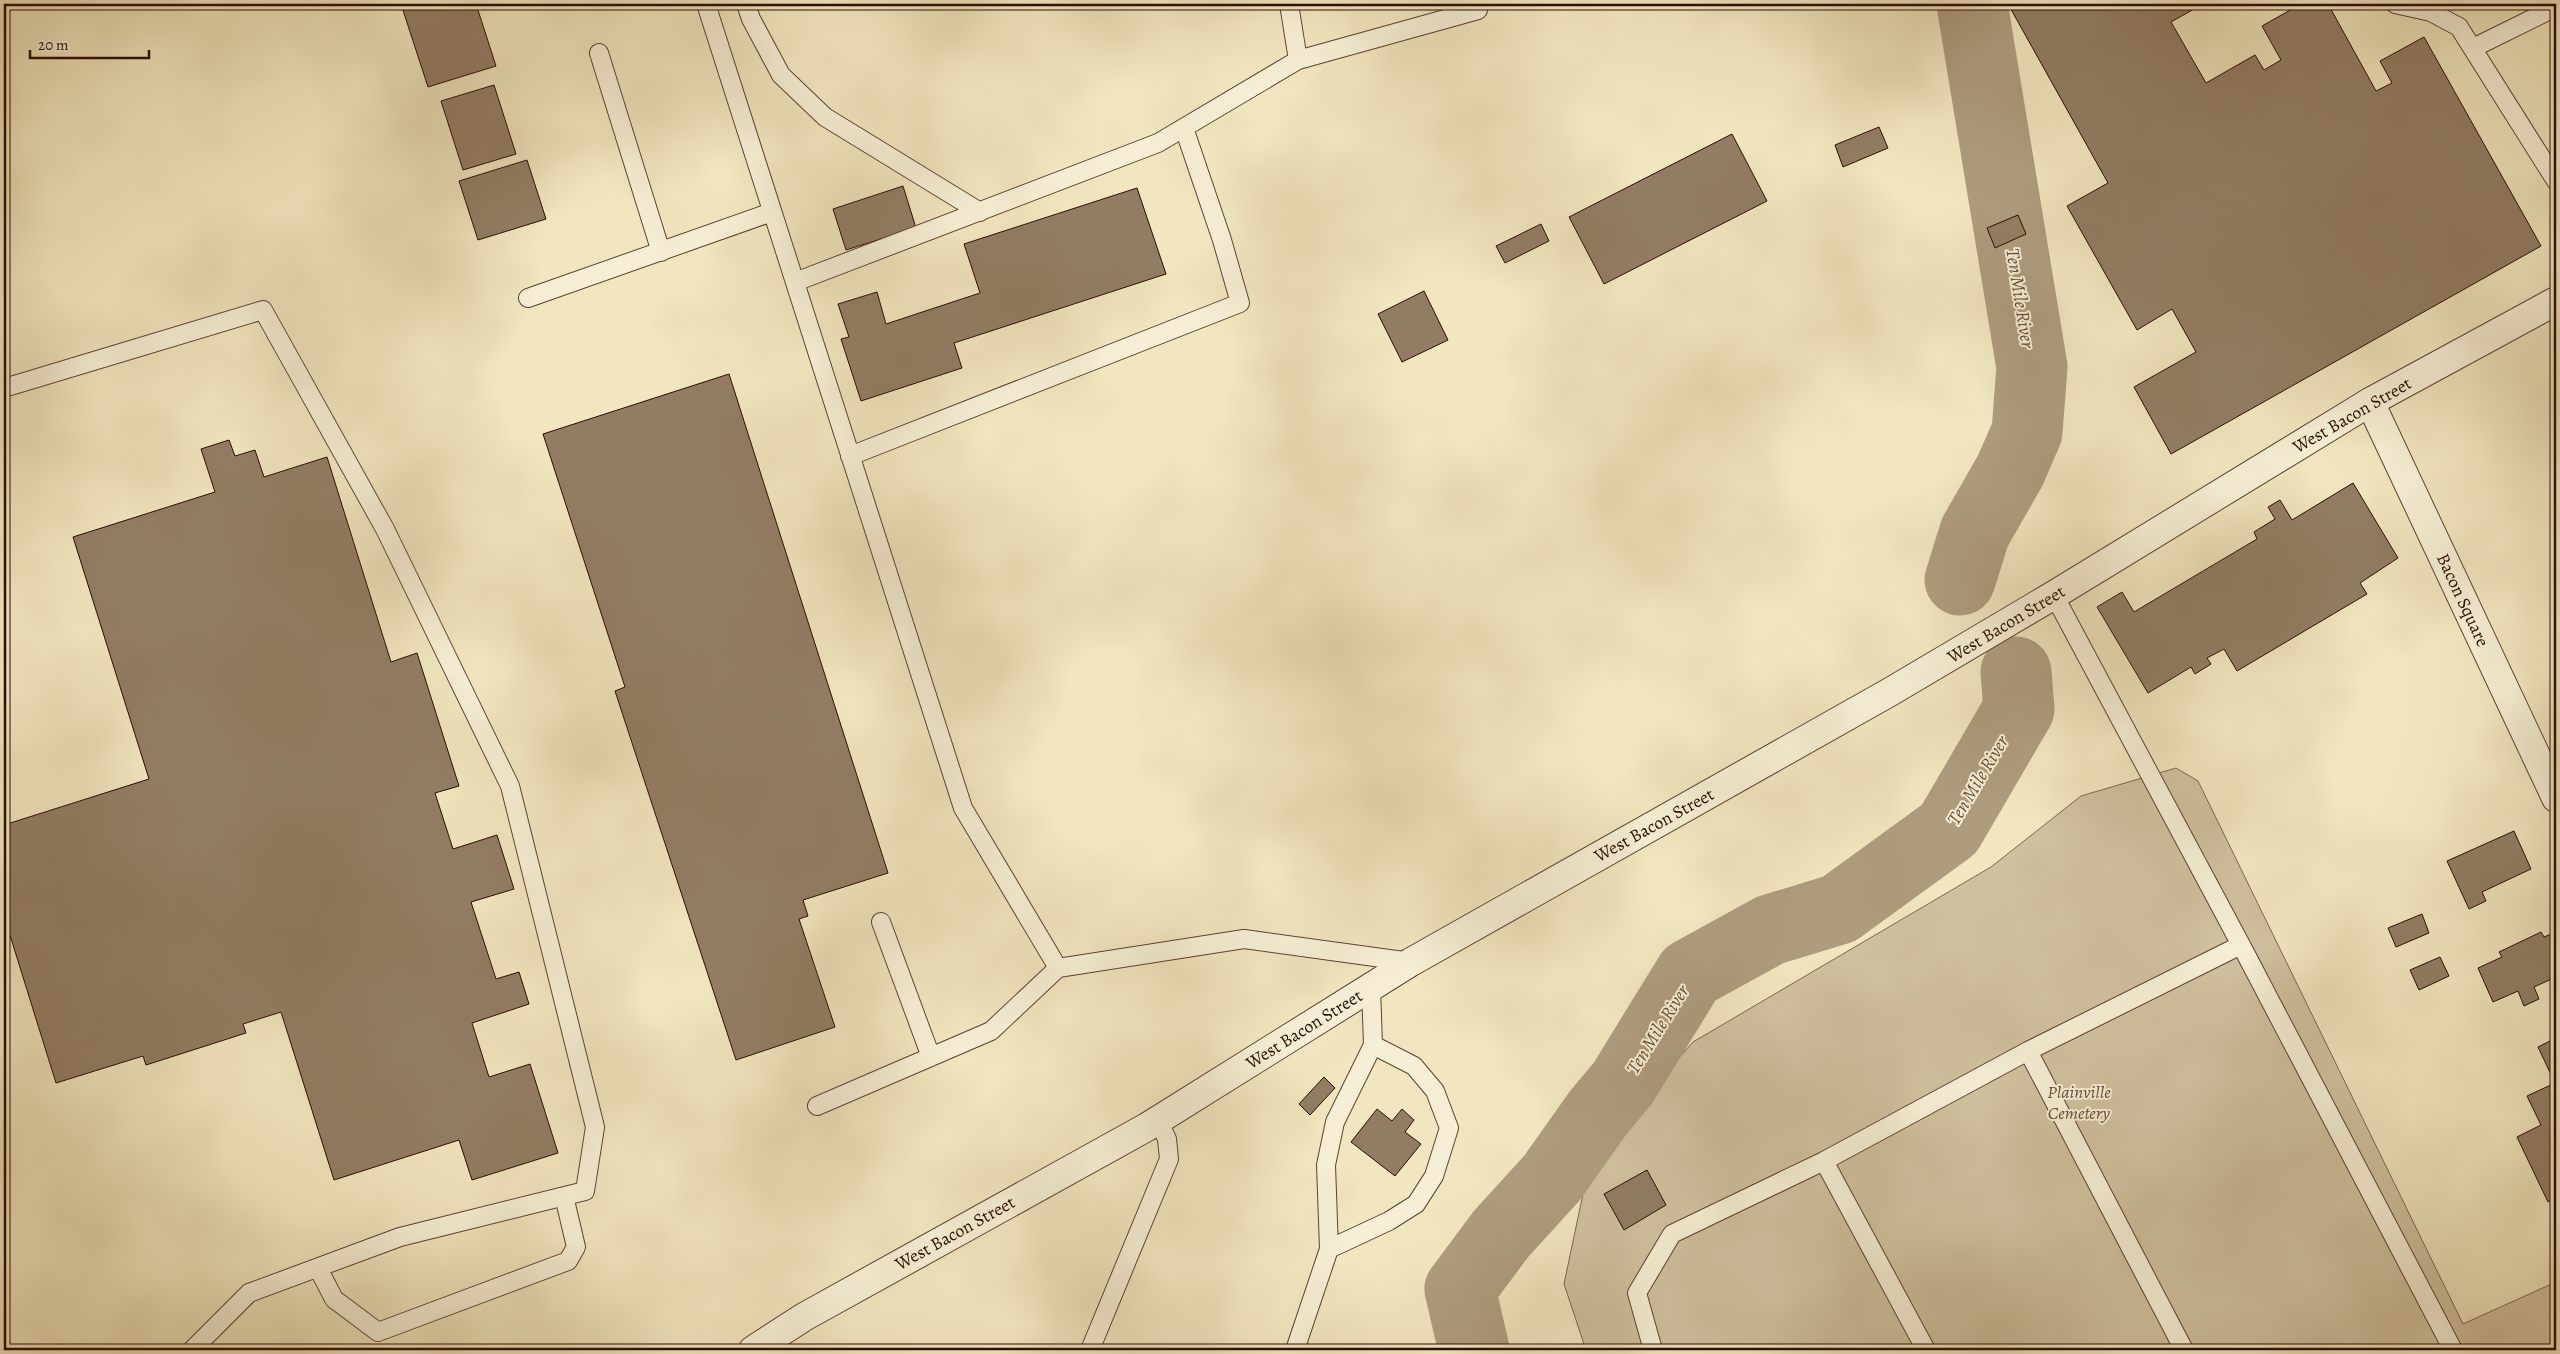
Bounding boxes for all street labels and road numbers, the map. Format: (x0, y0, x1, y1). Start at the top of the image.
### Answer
street label: West Bacon Street (2287, 371, 2416, 459)
street label: Bacon Square (2431, 549, 2495, 651)
street label: West Bacon Street (1942, 579, 2069, 669)
street label: West Bacon Street (1589, 782, 1718, 868)
street label: West Bacon Street (1240, 983, 1367, 1075)
street label: West Bacon Street (890, 1190, 1019, 1276)

